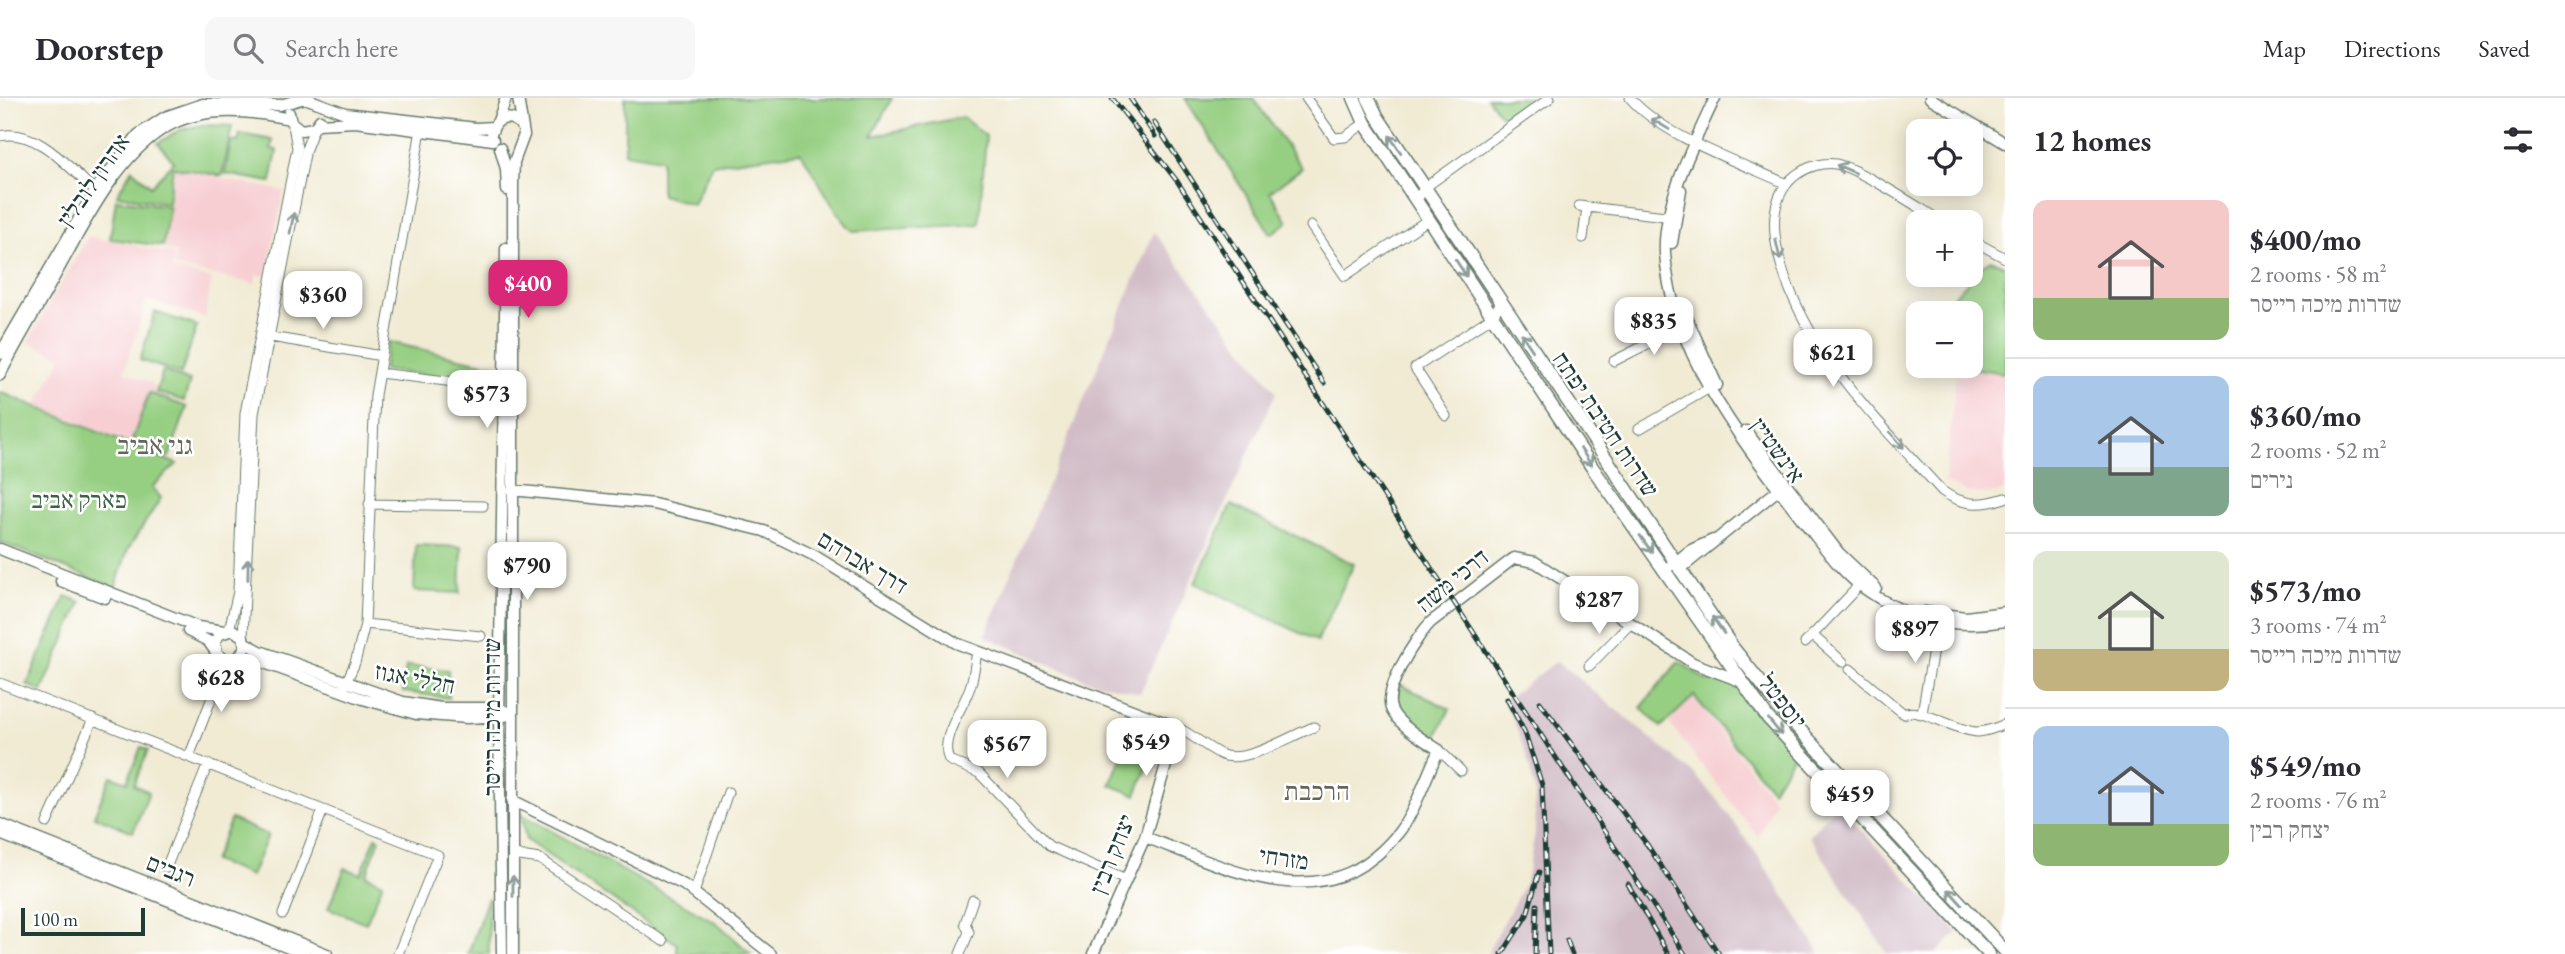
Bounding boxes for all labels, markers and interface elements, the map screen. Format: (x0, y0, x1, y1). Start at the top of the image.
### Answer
search box (205, 17, 695, 80)
text: Doorstep (35, 27, 163, 70)
icon: search (229, 29, 267, 67)
text: Search here (285, 31, 398, 65)
text: Map (2263, 33, 2306, 64)
text: Directions (2344, 33, 2441, 64)
text: Saved (2479, 33, 2530, 64)
one-way arrow (1651, 117, 1670, 132)
map controls (1906, 119, 1983, 378)
button: locate (1906, 119, 1983, 196)
text: 12 homes (2033, 121, 2151, 160)
icon: filters (2499, 121, 2537, 159)
street label: אהרון לובלין (50, 127, 136, 233)
one-way arrow (1388, 134, 1402, 154)
one-way arrow (1835, 162, 1857, 175)
button: + (1906, 210, 1983, 287)
one-way arrow (286, 212, 299, 235)
text: $400/mo (2250, 220, 2361, 259)
icon: home (2089, 228, 2173, 312)
one-way arrow (1771, 238, 1785, 261)
one-way arrow (1455, 257, 1469, 277)
text: 2 rooms · 58 m² (2250, 259, 2387, 289)
pin: $400 (487, 260, 569, 320)
text: $400 (504, 268, 552, 298)
pin: $360 (282, 272, 364, 331)
text: $360 (299, 279, 347, 309)
text: שדרות מיכה רייסר (2250, 289, 2402, 319)
pin: $835 (1613, 298, 1695, 357)
button: − (1906, 301, 1983, 378)
text: $835 (1630, 305, 1678, 335)
pin: $621 (1792, 330, 1874, 389)
one-way arrow (1519, 333, 1534, 352)
text: $621 (1809, 337, 1857, 367)
street label: שדרות חטיבת יפתח (1546, 345, 1666, 503)
pin: $573 (446, 370, 528, 430)
text: $573 (463, 378, 511, 408)
text: $360/mo (2250, 396, 2361, 435)
icon: home (2089, 404, 2173, 488)
street label: אינשטיין (1744, 411, 1812, 489)
district label: גני אביב (117, 428, 193, 462)
one-way arrow (1889, 431, 1905, 449)
text: 2 rooms · 52 m² (2250, 435, 2387, 465)
one-way arrow (1578, 447, 1593, 466)
text: נירים (2250, 465, 2293, 495)
park label: פארק אביב (31, 484, 127, 515)
street label: דרך אברהם (812, 523, 914, 601)
one-way arrow (1639, 534, 1653, 553)
street label: דרכי משה (1409, 541, 1495, 619)
pin: $790 (486, 542, 568, 602)
text: $790 (503, 550, 551, 580)
one-way arrow (241, 558, 255, 581)
text: $573/mo (2250, 571, 2361, 610)
pin: $287 (1558, 576, 1640, 636)
icon: home (2089, 579, 2173, 663)
text: $287 (1575, 584, 1623, 614)
pin: $897 (1874, 606, 1956, 665)
text: 3 rooms · 74 m² (2250, 610, 2387, 640)
text: $897 (1891, 613, 1939, 643)
one-way arrow (1710, 616, 1724, 636)
street label: שדרות מיכה רייסר (476, 638, 507, 796)
text: שדרות מיכה רייסר (2250, 640, 2402, 670)
pin: $628 (180, 654, 262, 714)
street label: חללי אגוז (372, 655, 458, 701)
text: $628 (197, 662, 245, 692)
street label: יוספטל (1752, 667, 1814, 735)
pin: $549 (1105, 718, 1187, 778)
one-way arrow (1768, 718, 1783, 736)
pin: $567 (966, 720, 1048, 780)
text: $549 (1122, 726, 1170, 756)
text: $567 (983, 728, 1031, 758)
text: $549/mo (2250, 746, 2361, 785)
icon: home (2089, 754, 2173, 838)
pin: $459 (1809, 770, 1891, 830)
district label: הרכבת (1284, 774, 1350, 808)
text: $459 (1826, 778, 1874, 808)
text: 2 rooms · 76 m² (2250, 785, 2387, 815)
street label: יצחק רבין (1082, 810, 1142, 898)
text: יצחק רבין (2250, 815, 2330, 845)
street label: מזרחי (1257, 839, 1311, 877)
street label: רגבים (142, 846, 200, 894)
one-way arrow (506, 875, 520, 898)
one-way arrow (1947, 889, 1964, 906)
scale bar (21, 905, 145, 937)
text: 100 m (32, 907, 78, 932)

